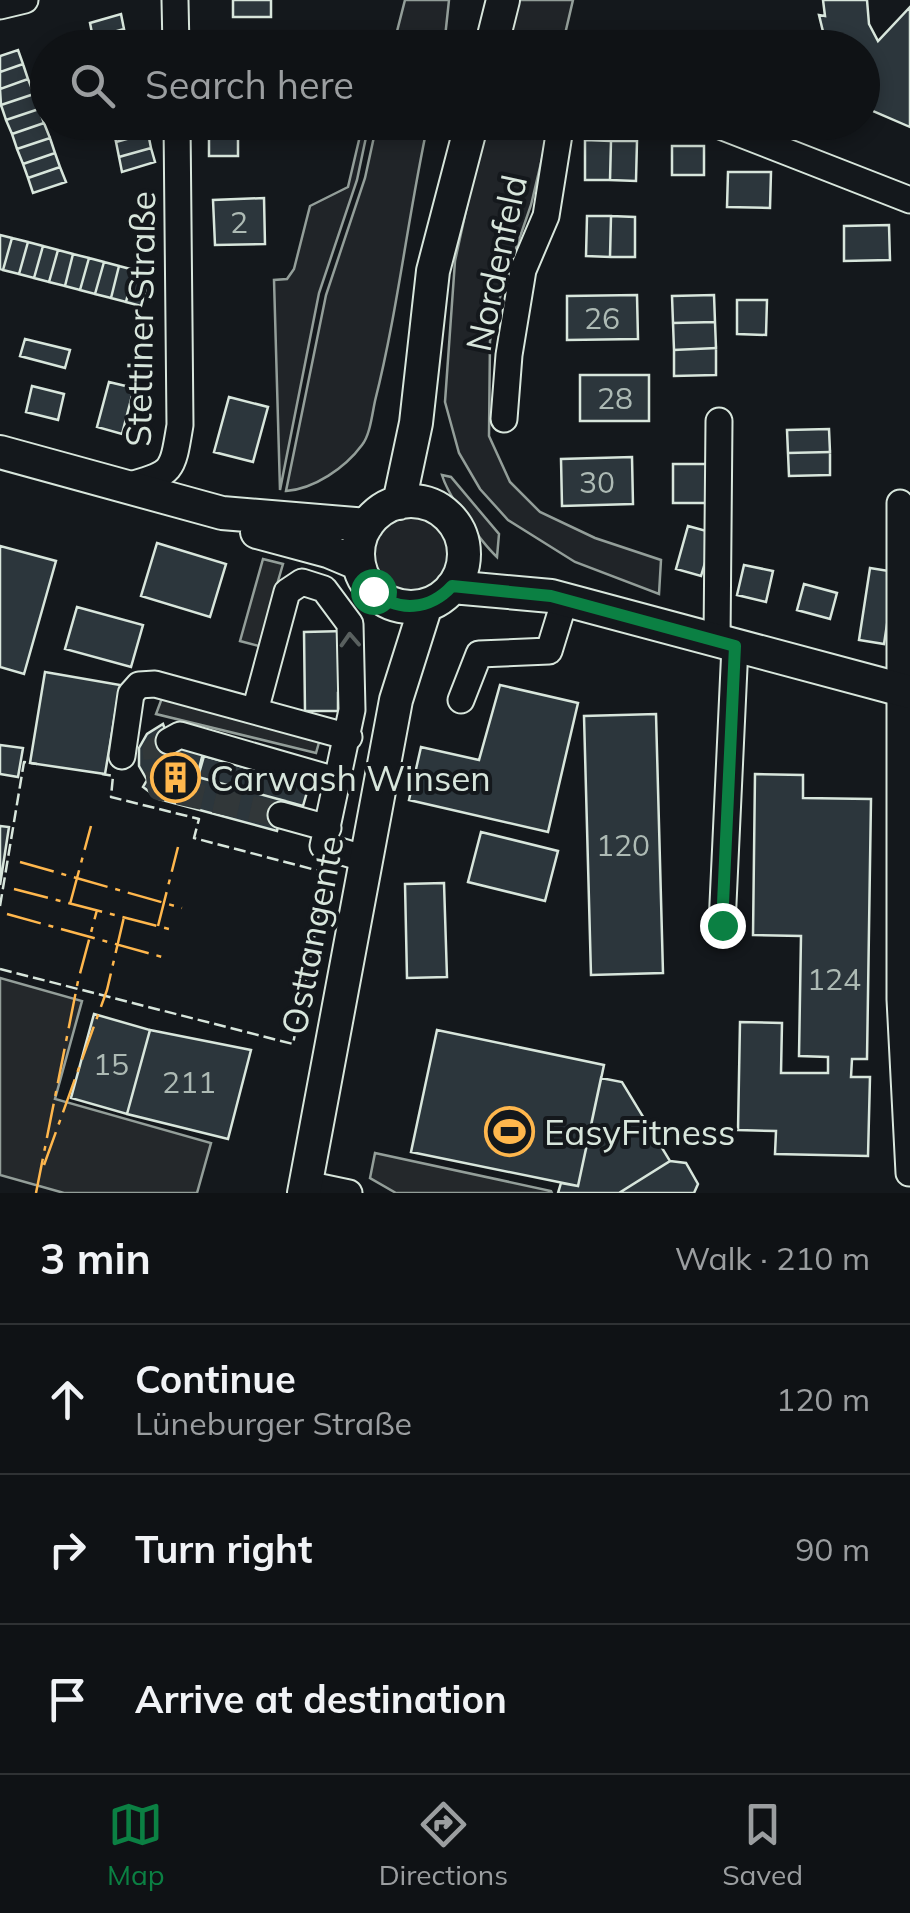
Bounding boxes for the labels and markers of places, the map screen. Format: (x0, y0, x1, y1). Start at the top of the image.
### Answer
building icon: Carwash Winsen (149, 752, 201, 804)
place label: Carwash Winsen (210, 756, 491, 800)
sports icon: EasyFitness (483, 1106, 535, 1158)
place label: EasyFitness (544, 1110, 735, 1154)

